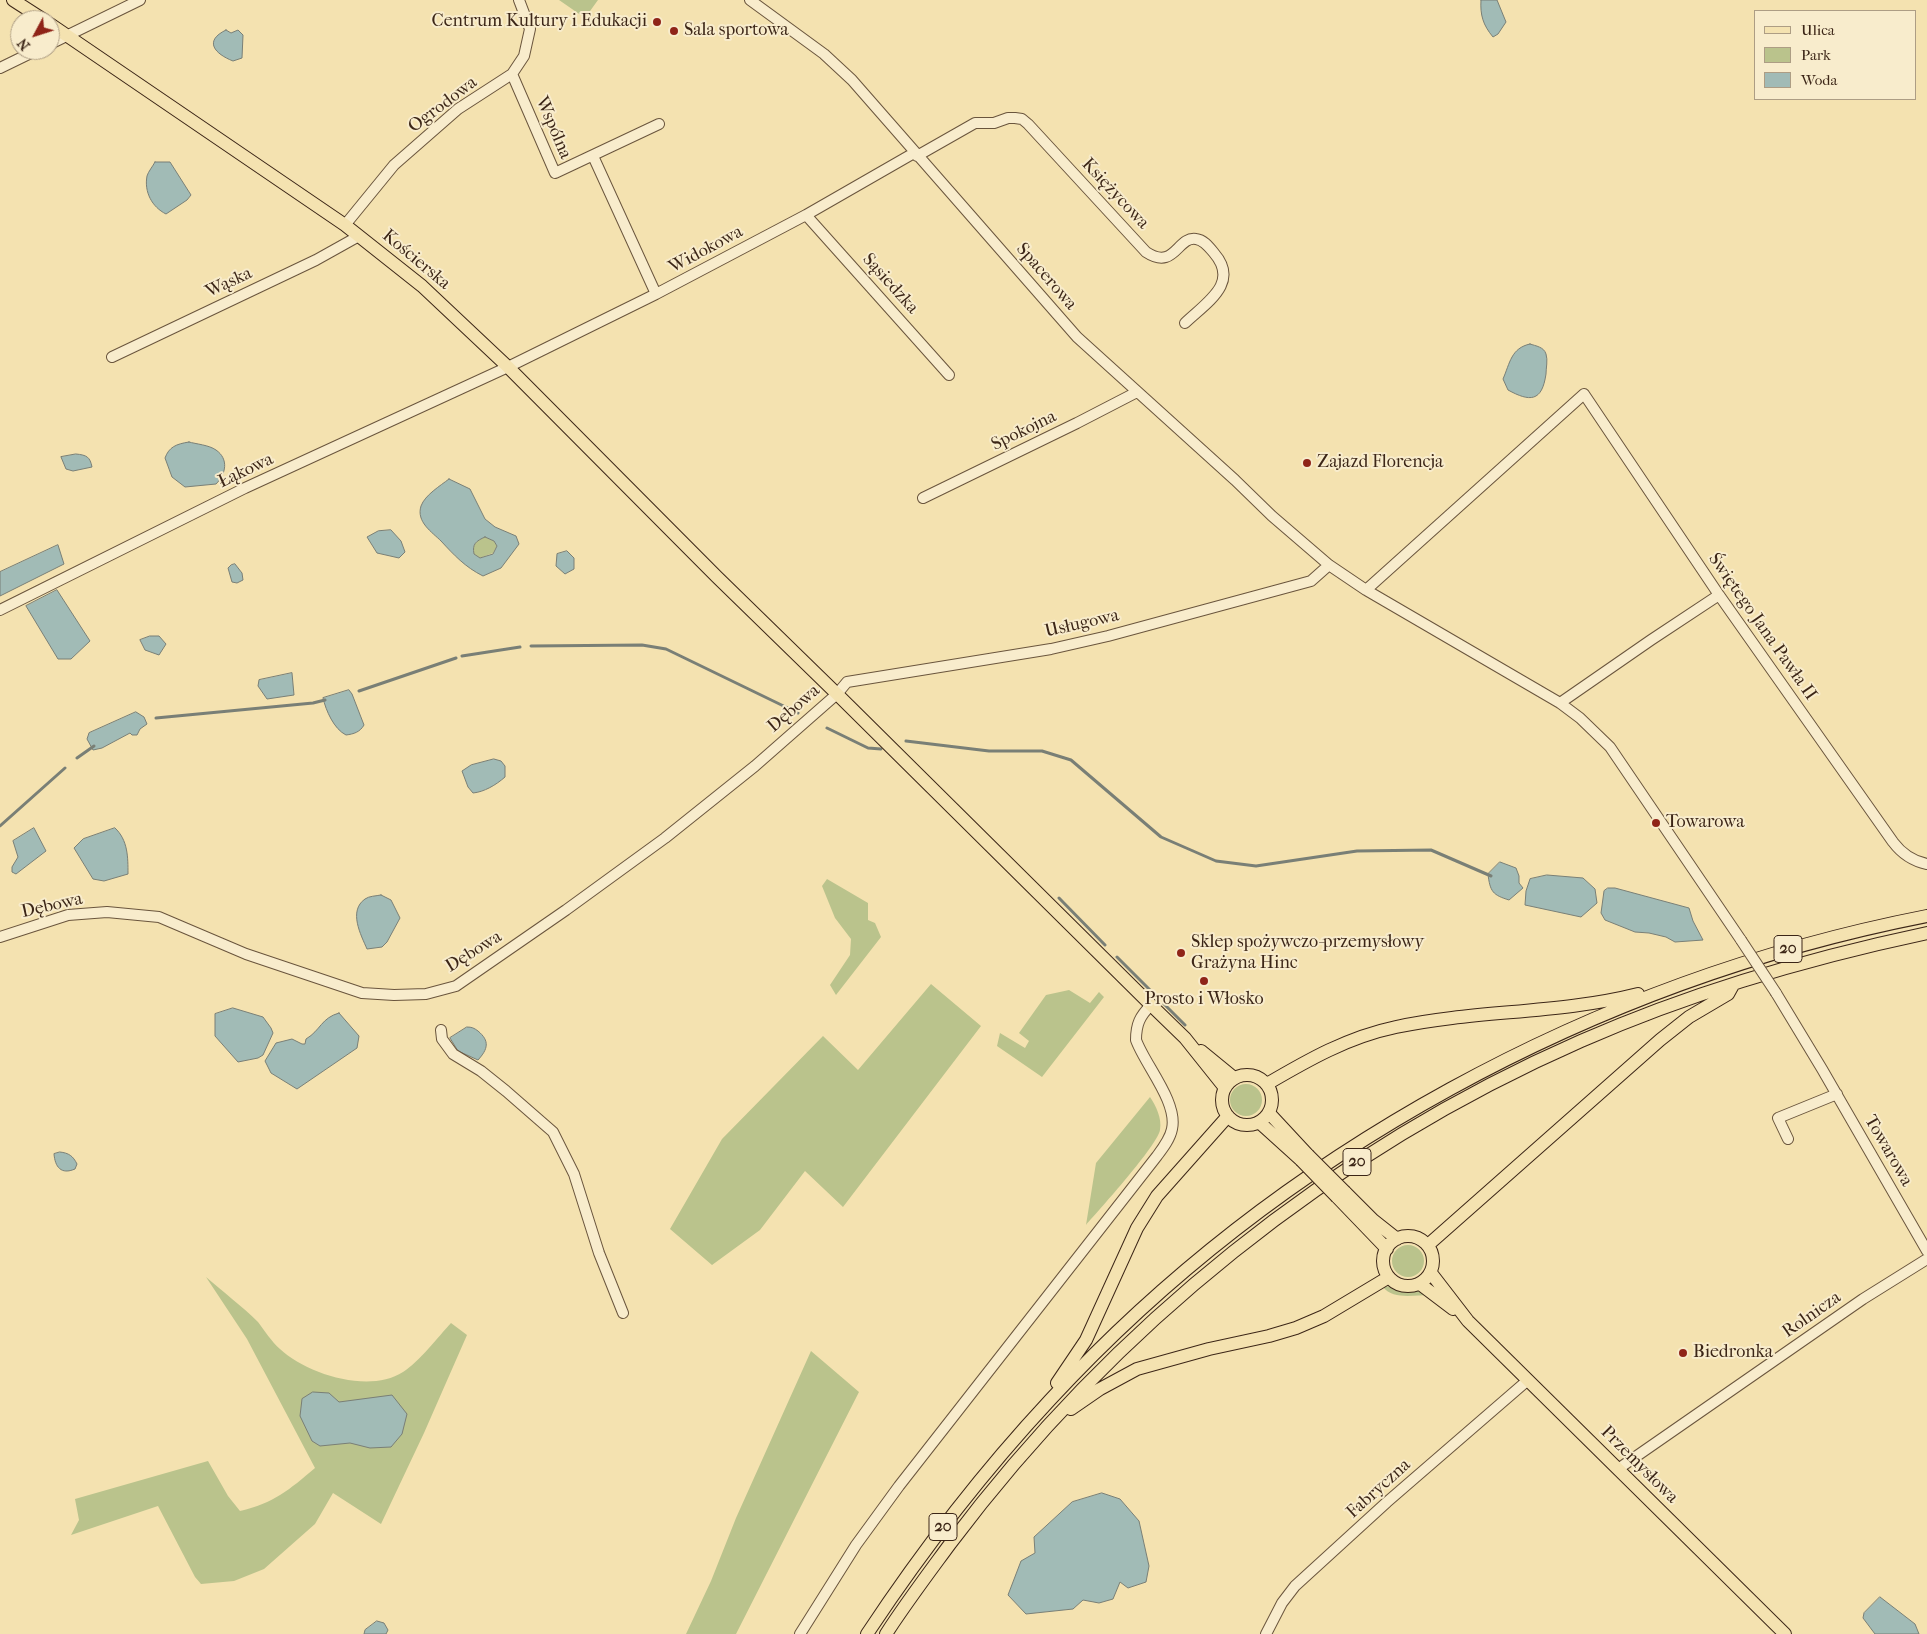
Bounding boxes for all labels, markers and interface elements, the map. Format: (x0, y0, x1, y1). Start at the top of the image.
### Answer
north arrow (10, 10, 60, 60)
legend (1754, 10, 1917, 100)
place label: Centrum Kultury i Edukacji (432, 11, 647, 33)
marker: Centrum Kultury i Edukacji (651, 16, 663, 28)
place label: Sala sportowa (684, 20, 789, 42)
text: Ulica (1801, 21, 1835, 39)
marker: Sala sportowa (668, 25, 680, 37)
text: N (14, 35, 34, 54)
text: Park (1801, 46, 1831, 64)
text: Woda (1801, 71, 1837, 89)
street label: Ogrodowa (404, 72, 482, 138)
street label: Wspólna (530, 94, 576, 162)
street label: Księżycowa (1077, 154, 1153, 234)
street label: Widokowa (665, 221, 747, 279)
street label: Kościerska (377, 225, 455, 295)
street label: Spacerowa (1011, 239, 1081, 315)
street label: Sąsiedzka (857, 249, 923, 319)
street label: Wąska (202, 263, 256, 303)
street label: Spokojna (988, 406, 1060, 456)
street label: Łąkowa (215, 449, 277, 493)
place label: Zajazd Florencja (1317, 452, 1443, 474)
marker: Zajazd Florencja (1301, 457, 1313, 469)
street label: Świętego Jana Pawła II (1703, 549, 1821, 705)
street label: Usługowa (1043, 605, 1121, 643)
street label: Dębowa (763, 680, 825, 738)
place label: Towarowa (1666, 812, 1745, 834)
marker: Towarowa (1650, 817, 1662, 829)
street label: Dębowa (19, 888, 85, 924)
street label: Dębowa (442, 926, 506, 978)
place label: Sklep spożywczo-przemysłowy Grażyna Hinc (1191, 932, 1424, 974)
road number: 20 (1774, 936, 1802, 962)
marker: Sklep spożywczo-przemysłowy Grażyna Hinc (1175, 947, 1187, 959)
marker: Prosto i Włosko (1198, 975, 1210, 987)
place label: Prosto i Włosko (1144, 989, 1264, 1011)
street label: Towarowa (1859, 1112, 1917, 1190)
road number: 20 (1343, 1148, 1371, 1176)
street label: Rolnicza (1779, 1287, 1845, 1343)
place label: Biedronka (1693, 1342, 1773, 1364)
marker: Biedronka (1677, 1347, 1689, 1359)
street label: Przemysłowa (1596, 1422, 1682, 1508)
street label: Fabryczna (1342, 1455, 1416, 1523)
road number: 20 (929, 1514, 957, 1540)

